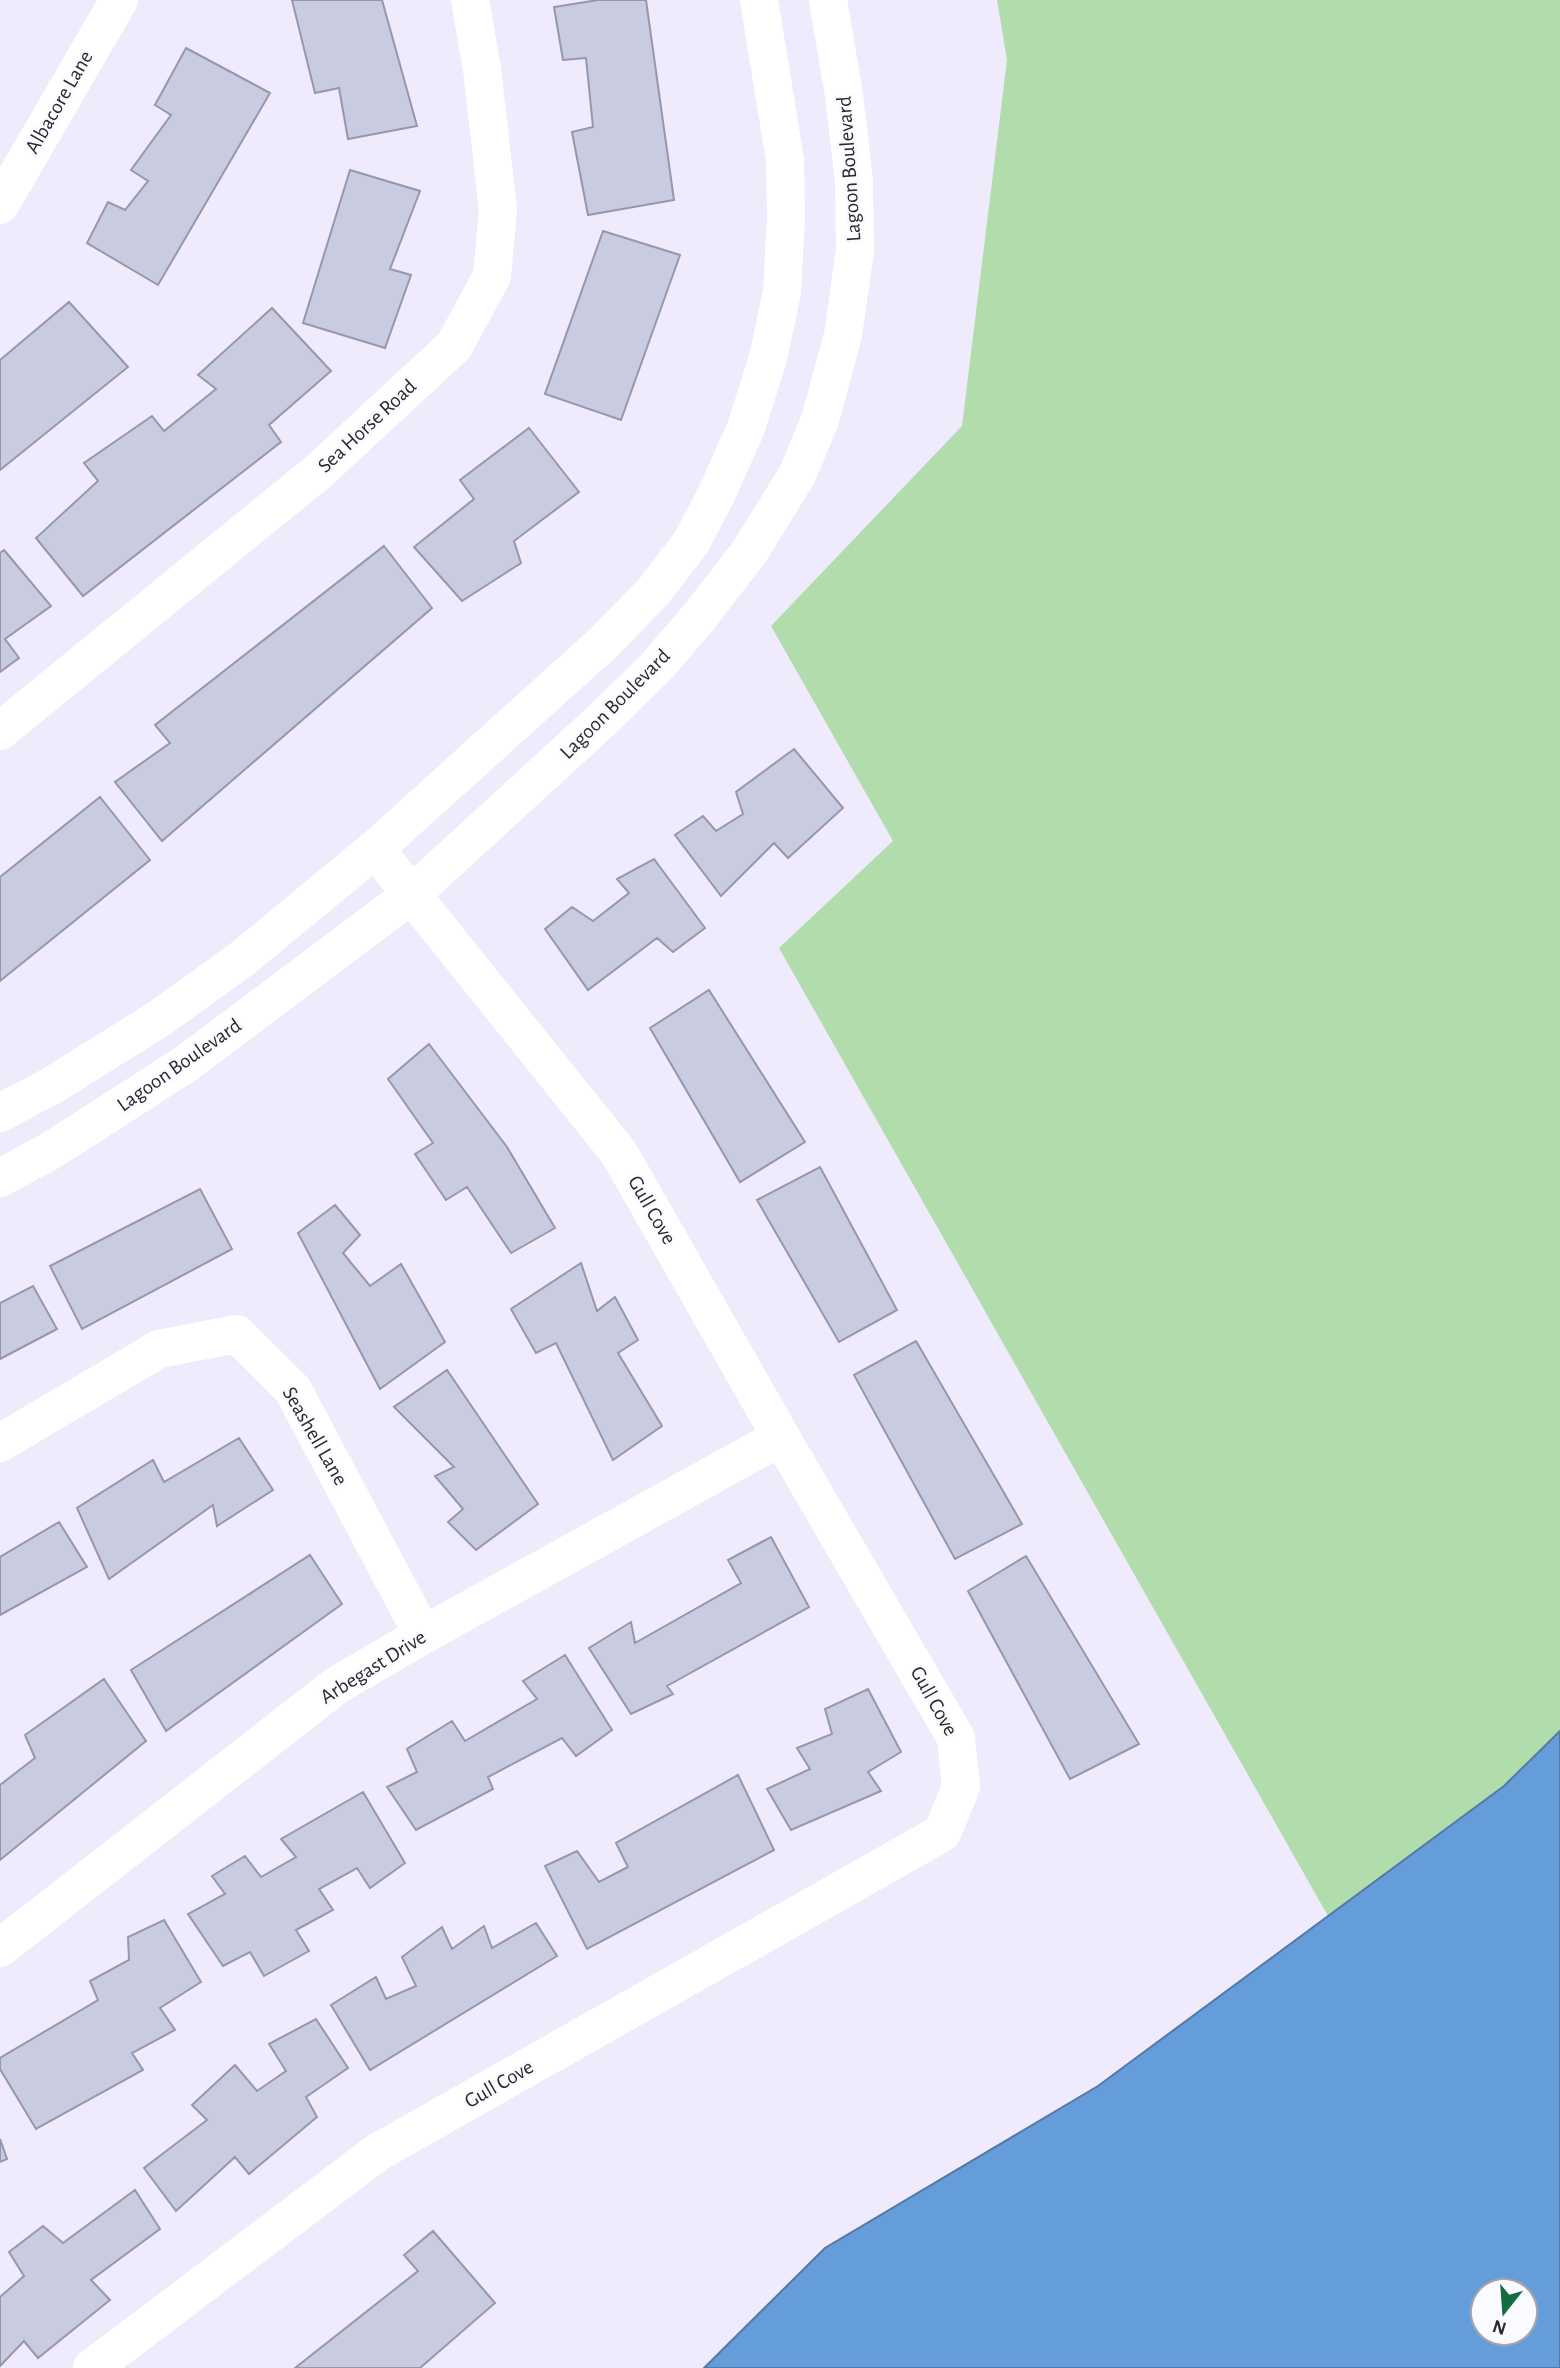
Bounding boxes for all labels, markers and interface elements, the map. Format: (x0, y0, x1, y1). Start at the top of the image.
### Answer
street label: Albacore Lane (21, 47, 97, 157)
street label: Lagoon Boulevard (833, 95, 865, 243)
street label: Sea Horse Road (314, 375, 420, 477)
street label: Lagoon Boulevard (556, 645, 674, 763)
street label: Lagoon Boulevard (113, 1014, 245, 1115)
street label: Gull Cove (624, 1172, 680, 1248)
street label: Seashell Lane (278, 1383, 352, 1489)
street label: Arbegast Drive (316, 1626, 430, 1708)
street label: Gull Cove (907, 1663, 961, 1739)
street label: Gull Cove (461, 2056, 537, 2112)
north arrow (1469, 2277, 1539, 2347)
text: N (1490, 2316, 1509, 2338)

